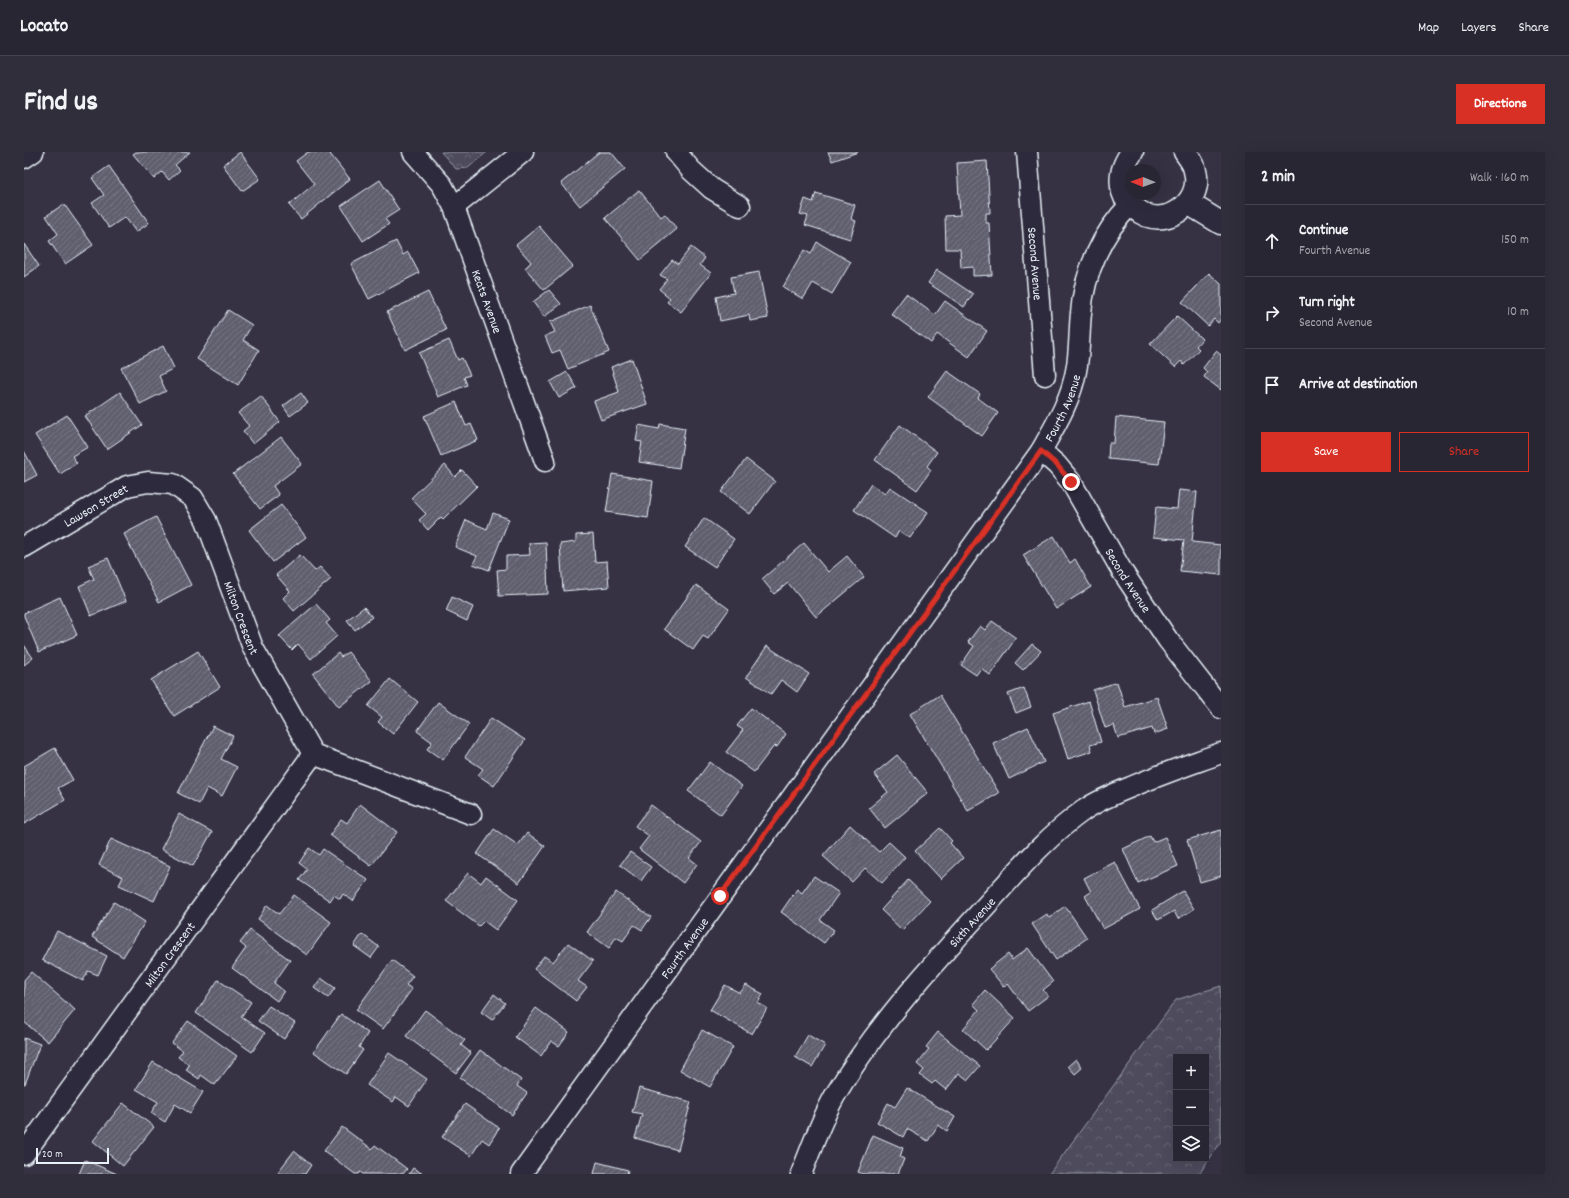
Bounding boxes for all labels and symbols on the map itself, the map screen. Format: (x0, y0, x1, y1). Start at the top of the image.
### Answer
north arrow (1125, 164, 1161, 200)
street label: Second Avenue (1021, 227, 1046, 301)
street label: Keats Avenue (465, 267, 506, 337)
street label: Fourth Avenue (1041, 373, 1087, 446)
route end (1062, 473, 1080, 491)
street label: Lawson Street (61, 480, 133, 533)
street label: Second Avenue (1099, 545, 1154, 618)
street label: Milton Crescent (217, 579, 262, 659)
route start (711, 887, 729, 905)
street label: Sixth Avenue (945, 894, 1002, 953)
street label: Fourth Avenue (657, 914, 715, 984)
street label: Milton Crescent (141, 919, 201, 992)
scale bar (36, 1146, 109, 1165)

